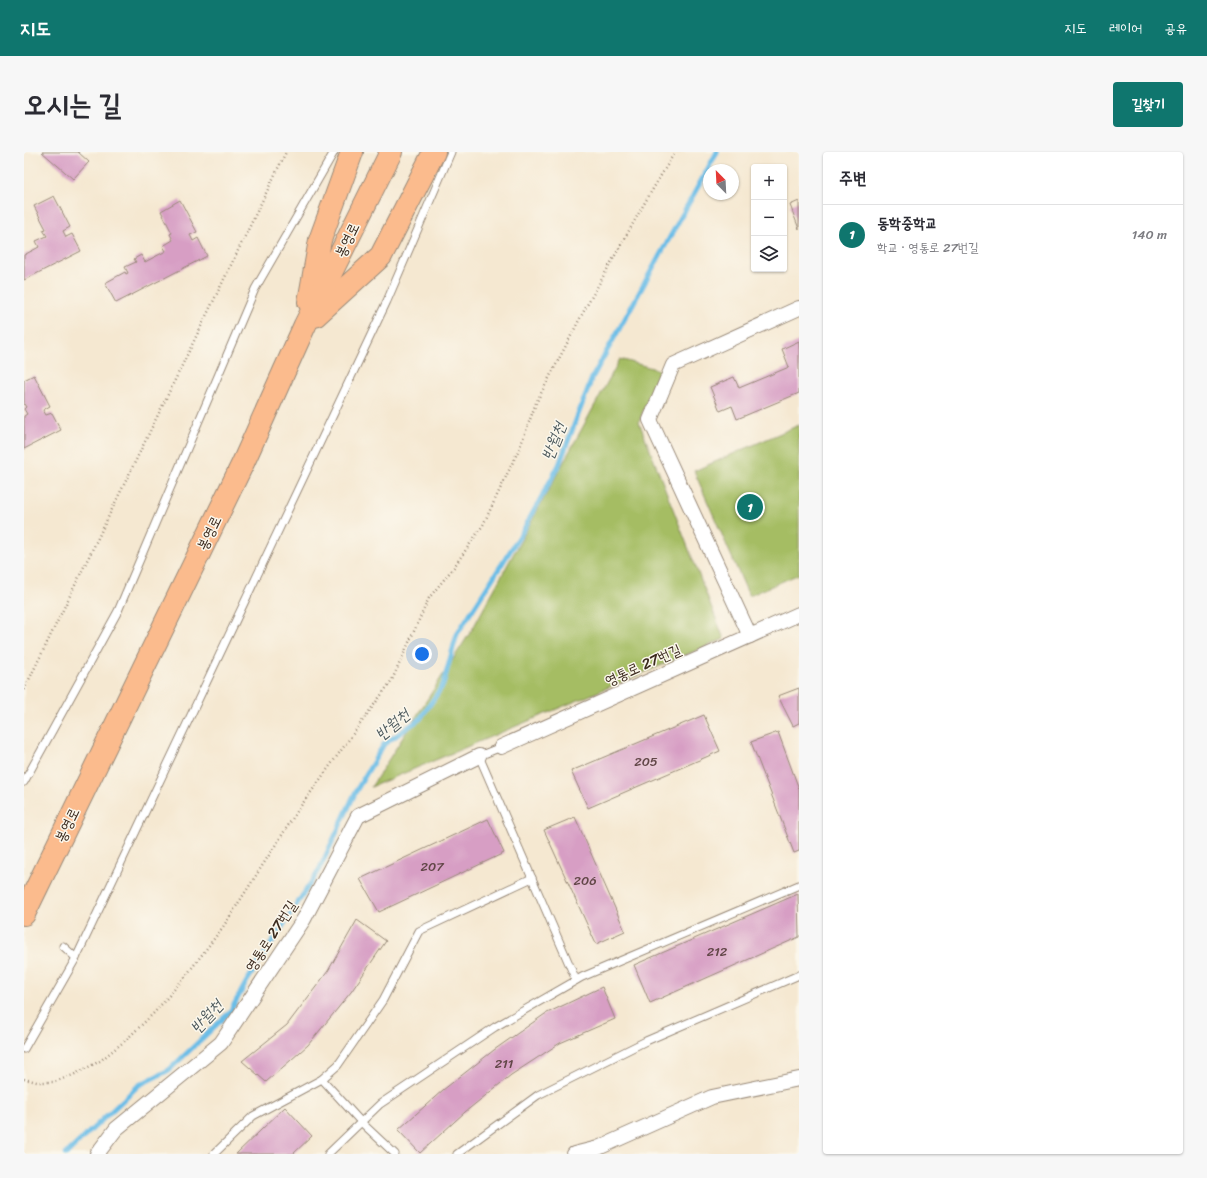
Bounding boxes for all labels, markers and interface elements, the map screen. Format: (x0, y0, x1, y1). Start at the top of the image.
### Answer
text: 지도 (20, 12, 51, 45)
text: 지도 (1064, 16, 1087, 41)
text: 레이어 (1109, 16, 1142, 41)
text: 공유 (1164, 16, 1187, 41)
text: 오시는 길 (24, 80, 121, 129)
button: 길찾기 (1113, 82, 1183, 127)
text: 주변 (839, 163, 866, 193)
north arrow (703, 164, 739, 200)
map controls (751, 164, 787, 272)
button: + (751, 164, 787, 200)
button: − (751, 200, 787, 236)
text: 동학중학교 (877, 210, 937, 236)
street label: 봉영로 (327, 218, 367, 262)
text: 1 (849, 223, 855, 246)
text: 140 m (1132, 223, 1167, 246)
button: layers (751, 236, 787, 272)
text: 학교 · 영통로 27번길 (877, 236, 979, 259)
water label: 반월천 (533, 416, 575, 465)
pin: 1 (737, 492, 763, 522)
street label: 봉영로 (189, 511, 229, 555)
street label: 영통로 27번길 (600, 637, 686, 693)
your location (412, 644, 432, 664)
water label: 반월천 (368, 700, 418, 748)
house number: 205 (634, 750, 658, 773)
street label: 봉영로 (47, 803, 87, 847)
house number: 207 (420, 855, 445, 878)
house number: 206 (573, 869, 597, 892)
street label: 영통로 27번길 (238, 895, 304, 977)
house number: 212 (707, 940, 728, 963)
water label: 반월천 (183, 991, 232, 1040)
house number: 211 (495, 1052, 514, 1075)

